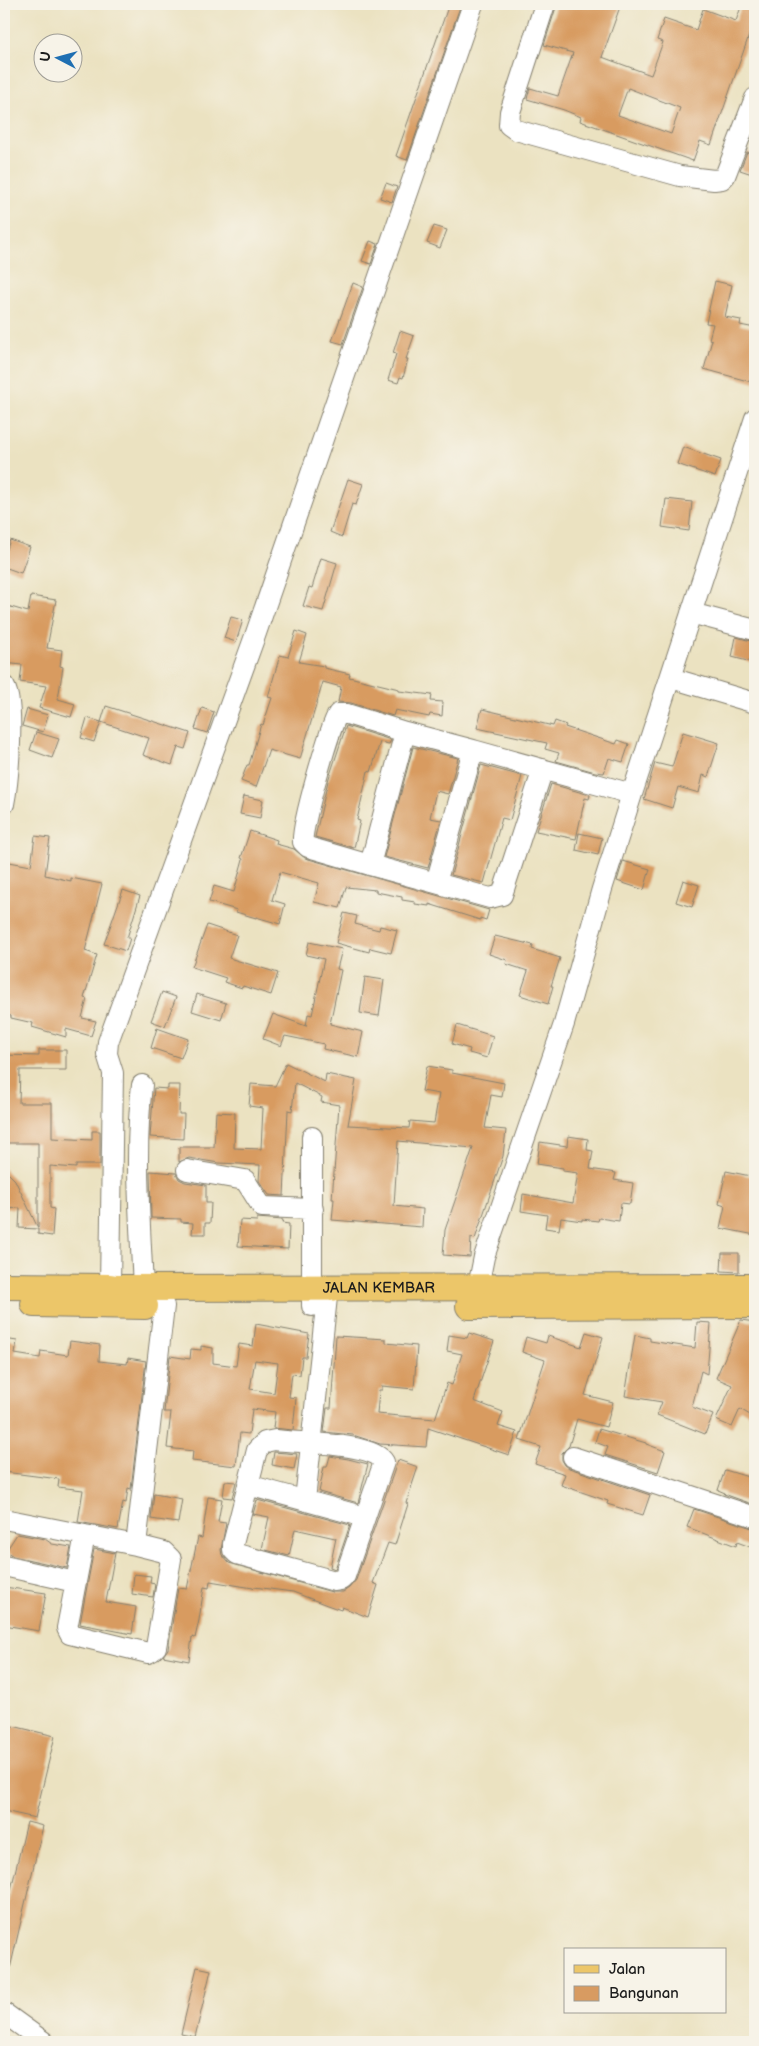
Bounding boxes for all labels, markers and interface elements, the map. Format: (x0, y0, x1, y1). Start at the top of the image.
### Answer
north arrow (32, 32, 82, 82)
text: U (37, 51, 55, 63)
street label: JALAN KEMBAR (323, 1279, 435, 1298)
legend (564, 1948, 726, 2014)
text: Jalan (609, 1960, 645, 1979)
text: Bangunan (609, 1984, 679, 2003)

